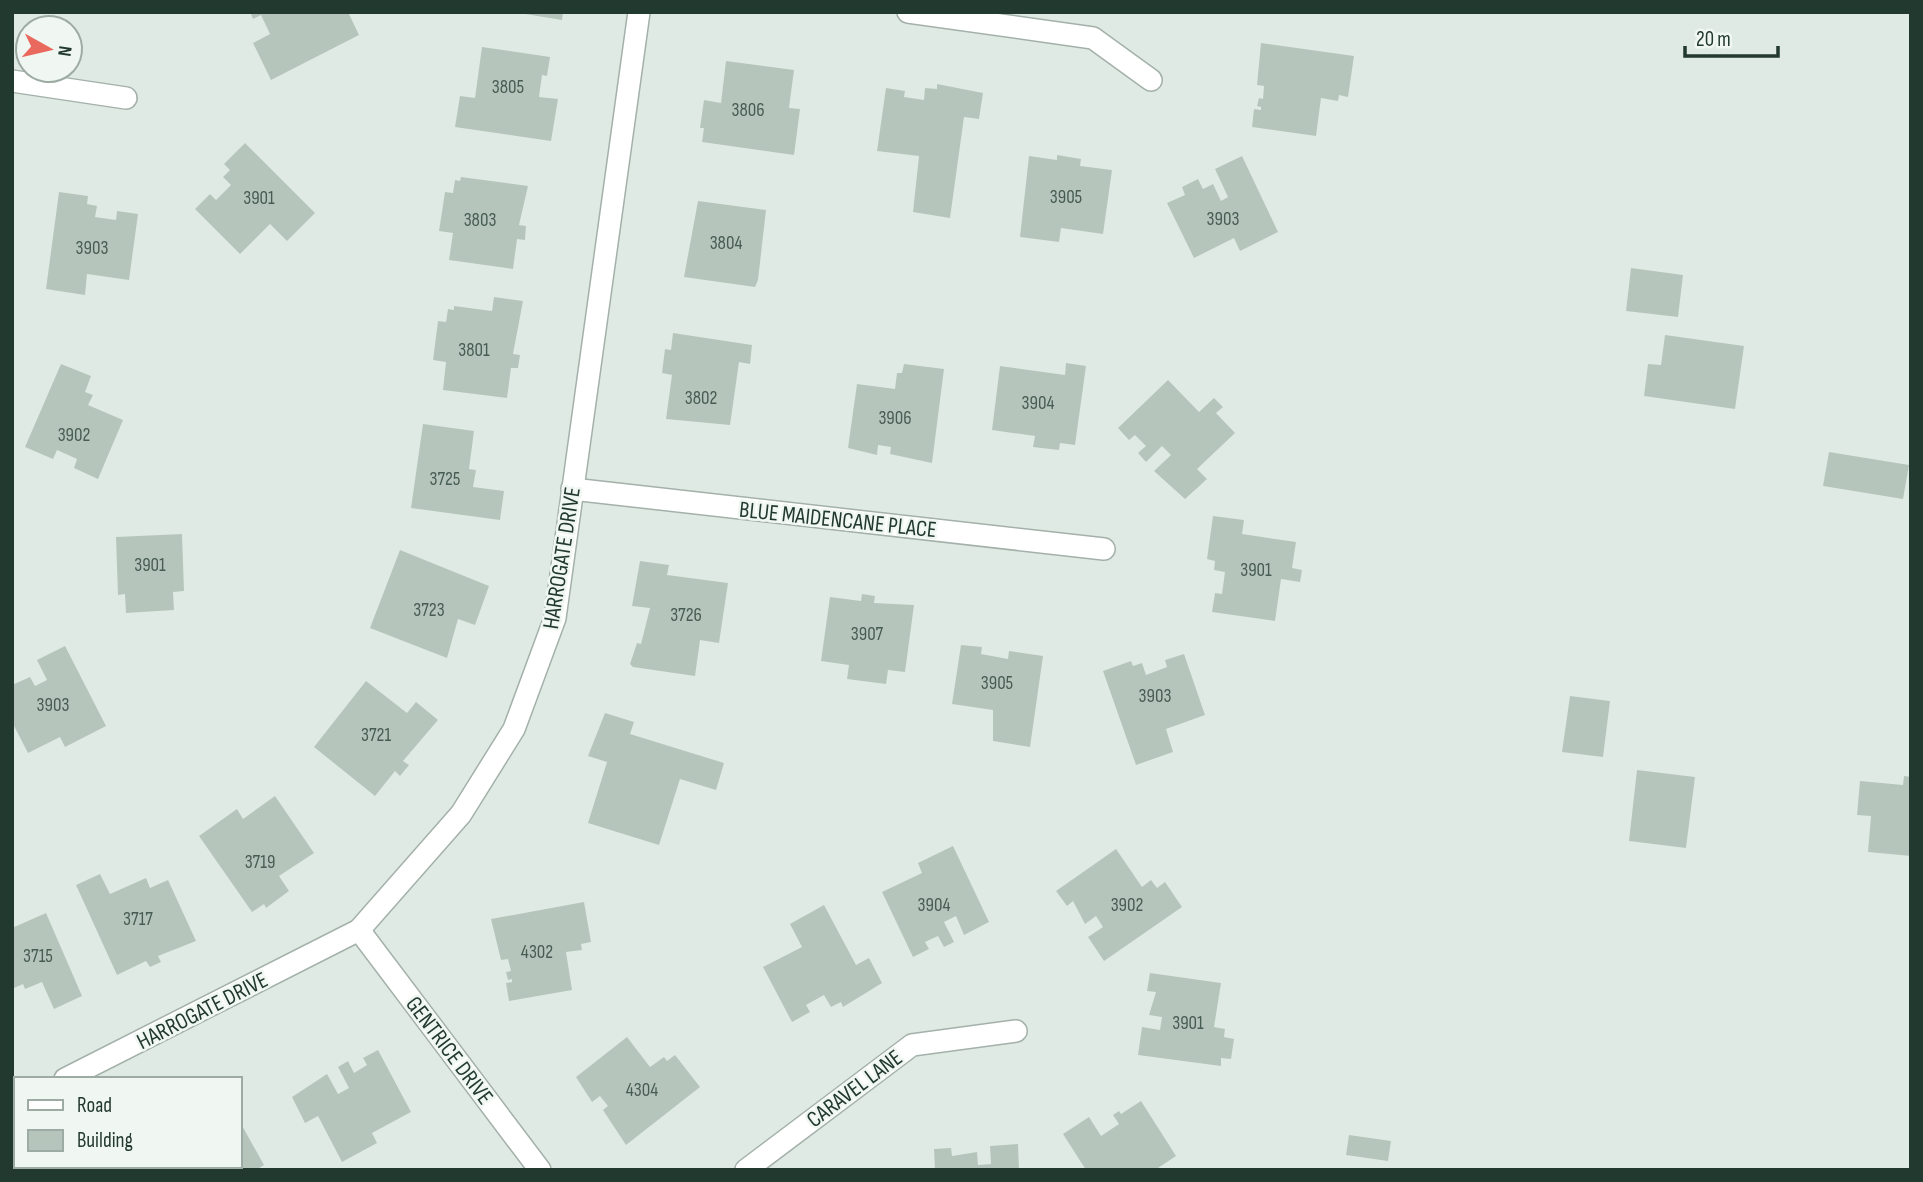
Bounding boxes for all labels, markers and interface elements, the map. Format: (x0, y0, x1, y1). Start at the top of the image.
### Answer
north arrow (14, 14, 84, 84)
scale bar (1685, 14, 1778, 58)
text: 20 m (1696, 27, 1731, 52)
text: N (52, 45, 76, 58)
house number: 3805 (492, 76, 524, 99)
house number: 3806 (731, 99, 765, 122)
house number: 3905 (1050, 186, 1082, 209)
house number: 3901 (243, 187, 275, 210)
house number: 3903 (1207, 208, 1239, 231)
house number: 3803 (464, 209, 496, 232)
house number: 3804 (710, 232, 742, 255)
house number: 3903 (76, 237, 108, 260)
house number: 3801 (458, 339, 490, 362)
house number: 3802 (685, 387, 717, 410)
house number: 3904 (1022, 392, 1054, 415)
house number: 3906 (878, 407, 912, 430)
house number: 3902 (58, 424, 90, 447)
house number: 3725 (430, 468, 461, 491)
street label: HARROGATE DRIVE (537, 485, 587, 631)
street label: BLUE MAIDENCANE PLACE (738, 496, 938, 544)
house number: 3901 (134, 554, 166, 577)
house number: 3901 (1240, 559, 1272, 582)
house number: 3723 (413, 599, 445, 622)
house number: 3726 (670, 604, 702, 627)
house number: 3907 (851, 623, 884, 646)
house number: 3905 (981, 672, 1013, 695)
house number: 3903 (1139, 685, 1171, 708)
house number: 3903 (37, 694, 69, 717)
house number: 3721 (361, 724, 391, 747)
house number: 3719 (245, 851, 275, 874)
house number: 3904 (918, 894, 950, 917)
house number: 3902 (1111, 894, 1143, 917)
house number: 3717 (123, 908, 153, 931)
house number: 4302 (521, 941, 553, 964)
house number: 3715 (23, 945, 53, 968)
street label: HARROGATE DRIVE (132, 966, 273, 1056)
street label: GENTRICE DRIVE (399, 991, 499, 1110)
house number: 3901 (1172, 1012, 1204, 1035)
street label: CARAVEL LANE (801, 1044, 908, 1134)
legend (14, 1077, 242, 1168)
house number: 4304 (626, 1079, 658, 1102)
text: Road (77, 1093, 112, 1118)
text: Building (77, 1128, 133, 1153)

